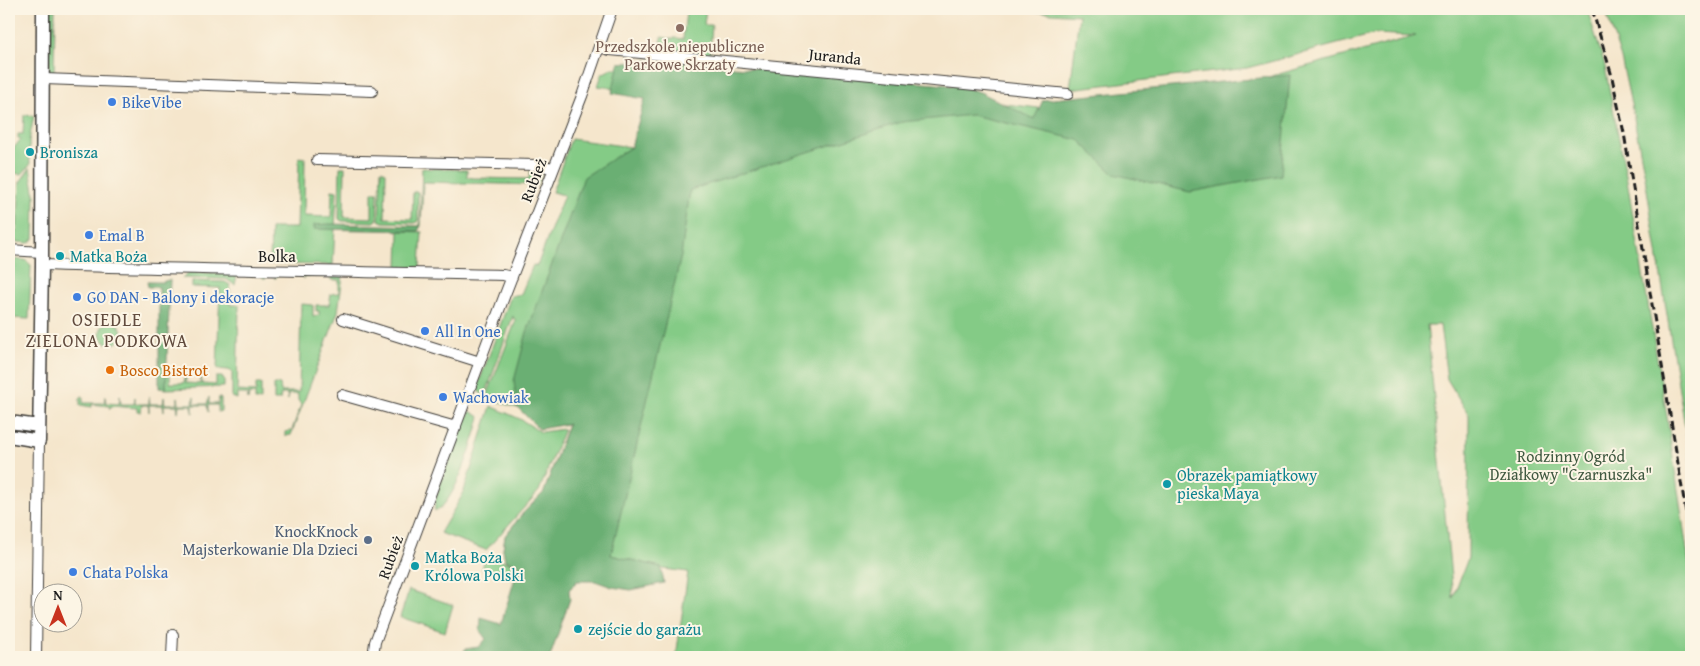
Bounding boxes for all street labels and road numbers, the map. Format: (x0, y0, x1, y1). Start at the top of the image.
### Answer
street label: Juranda (806, 41, 863, 71)
street label: Rubież (514, 155, 552, 205)
street label: Bolka (258, 244, 296, 268)
street label: Rubież (371, 532, 409, 582)

